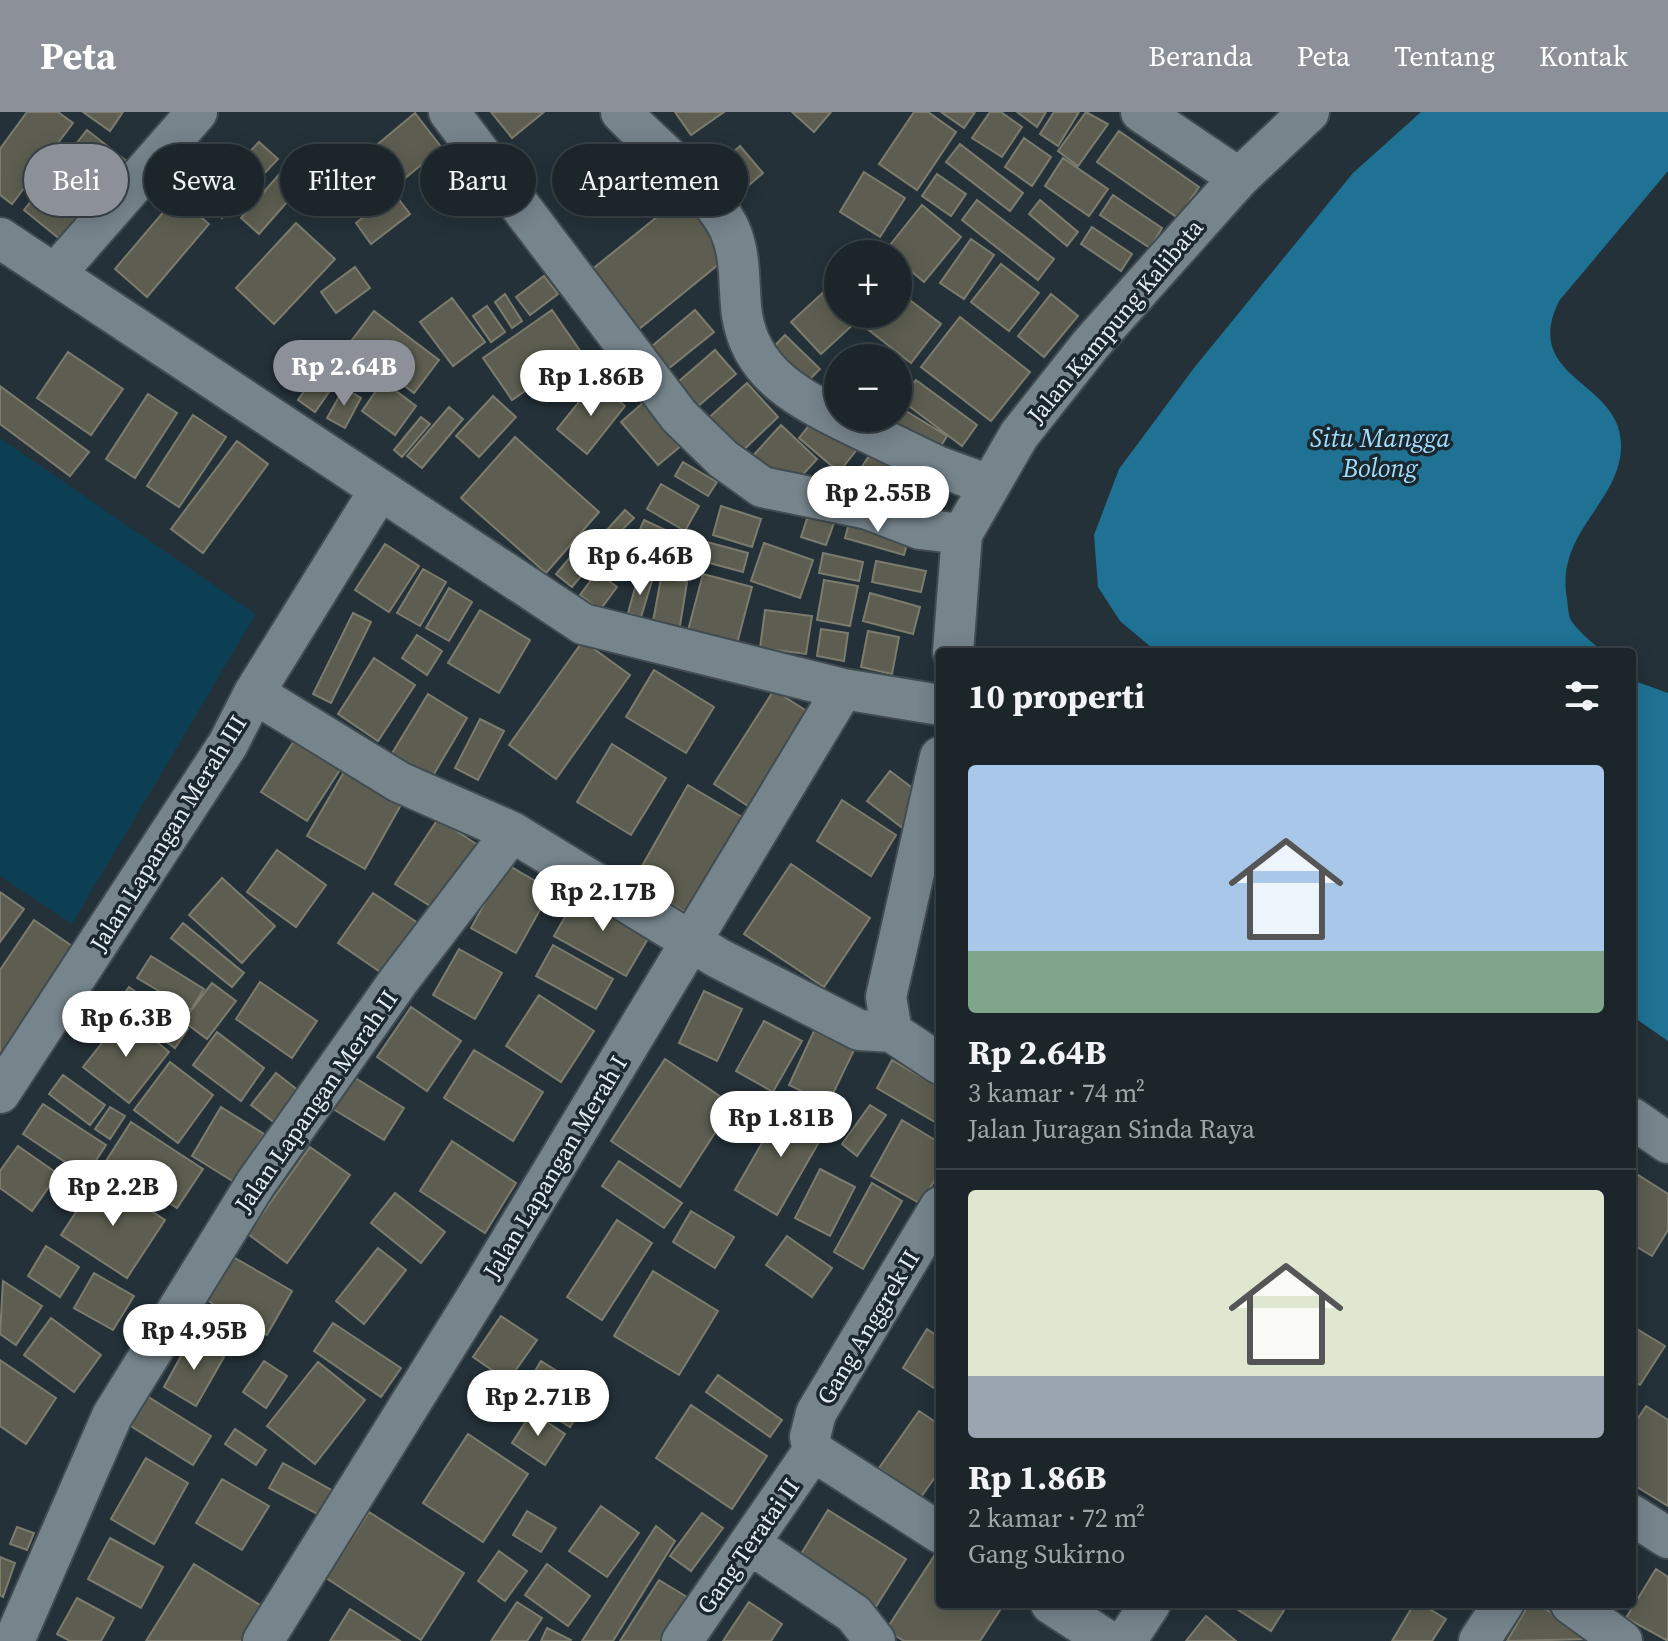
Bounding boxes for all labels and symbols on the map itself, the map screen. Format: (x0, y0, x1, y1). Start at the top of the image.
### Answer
street label: Jalan Kampung Kalibata (1019, 211, 1211, 431)
pin: Rp 2.64B (261, 340, 427, 408)
pin: Rp 1.86B (508, 350, 674, 418)
water label: Situ Mangga Bolong (1310, 420, 1450, 486)
pin: Rp 2.55B (795, 466, 961, 534)
pin: Rp 6.46B (557, 529, 723, 597)
street label: Jalan Lapangan Merah III (81, 709, 254, 958)
pin: Rp 2.17B (520, 865, 686, 933)
street label: Jalan Lapangan Merah II (226, 983, 405, 1219)
pin: Rp 6.3B (52, 991, 200, 1059)
street label: Jalan Lapangan Merah I (475, 1049, 635, 1286)
pin: Rp 1.81B (698, 1091, 864, 1159)
pin: Rp 2.2B (39, 1160, 187, 1228)
street label: Gang Anggrek II (809, 1244, 927, 1410)
pin: Rp 4.95B (111, 1304, 277, 1372)
pin: Rp 2.71B (455, 1370, 621, 1438)
street label: Gang Teratai II (689, 1472, 807, 1620)

